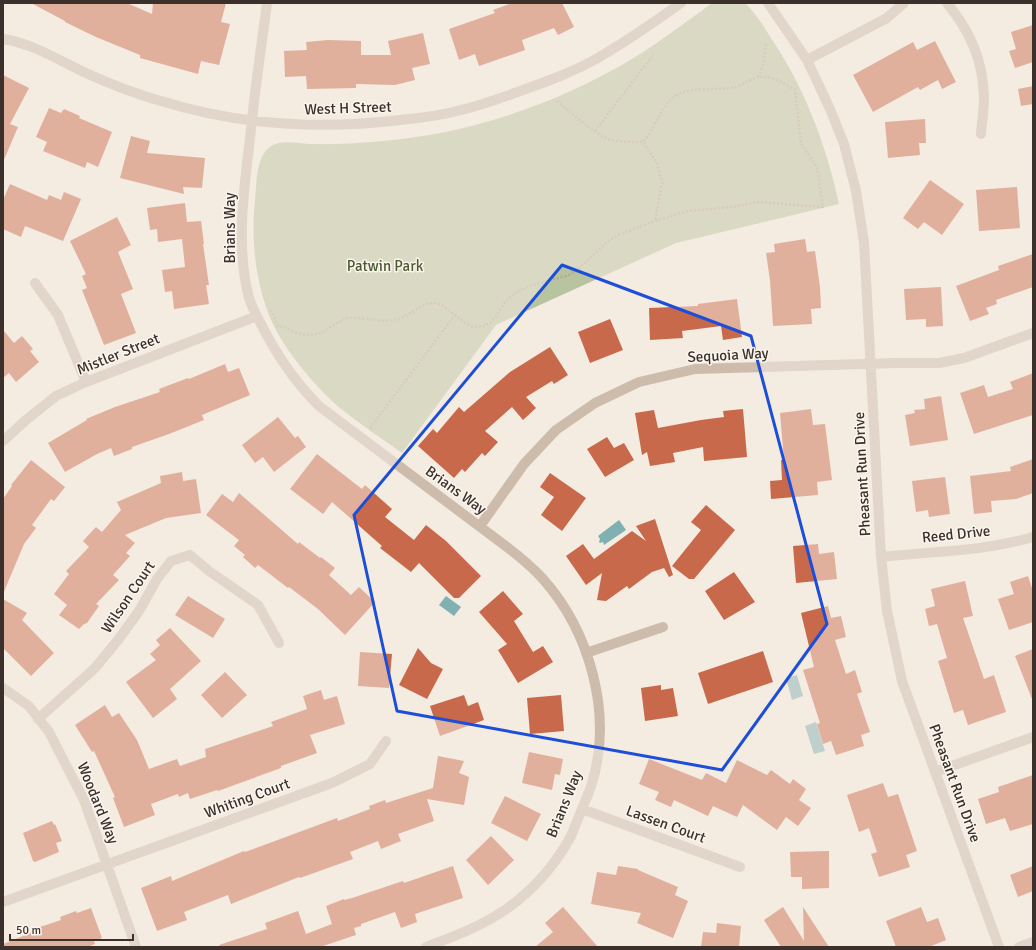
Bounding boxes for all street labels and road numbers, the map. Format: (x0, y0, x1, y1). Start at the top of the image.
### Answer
street label: West H Street (304, 97, 392, 119)
street label: Brians Way (221, 193, 239, 263)
street label: Mistler Street (74, 329, 162, 379)
street label: Sequoia Way (687, 344, 769, 366)
street label: Pheasant Run Drive (850, 411, 874, 537)
street label: Brians Way (422, 462, 490, 518)
street label: Reed Drive (921, 521, 991, 547)
street label: Wilson Court (97, 558, 159, 636)
street label: Pheasant Run Drive (925, 721, 985, 845)
street label: Woodard Way (73, 759, 123, 847)
street label: Brians Way (542, 768, 586, 840)
street label: Whiting Court (202, 774, 292, 822)
street label: Lassen Court (624, 801, 708, 847)

